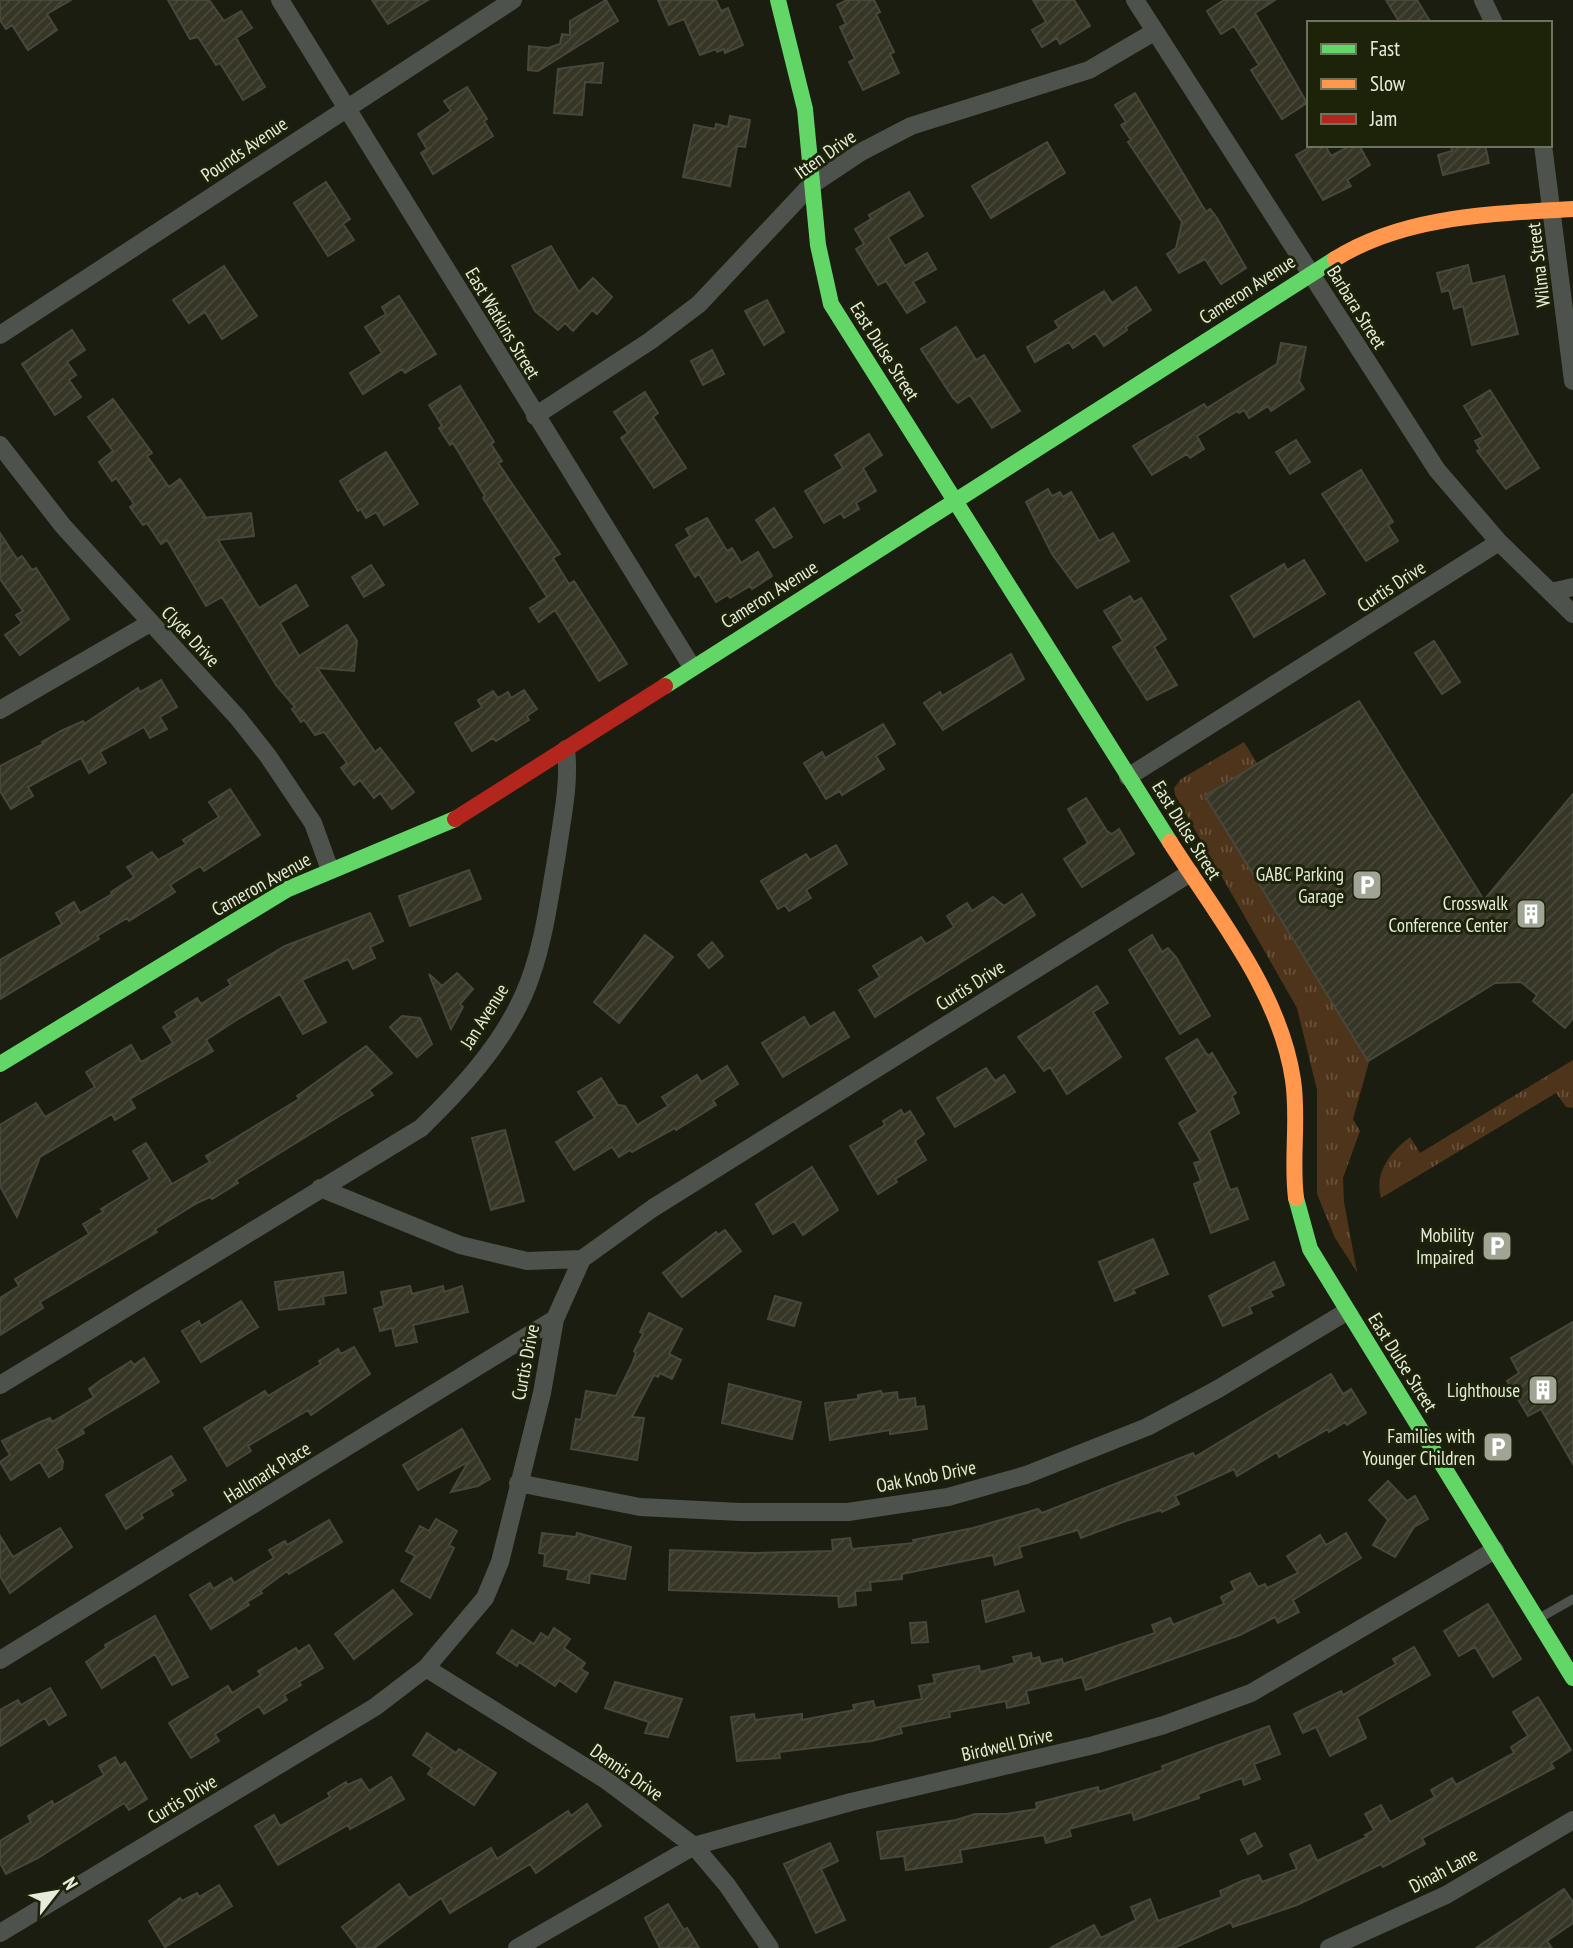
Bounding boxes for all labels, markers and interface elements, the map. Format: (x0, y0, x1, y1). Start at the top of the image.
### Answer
legend (1307, 21, 1552, 147)
text: Fast (1370, 35, 1400, 62)
text: Slow (1370, 70, 1406, 97)
text: Jam (1369, 105, 1397, 132)
street label: Pounds Avenue (196, 111, 292, 187)
street label: Itten Drive (790, 124, 860, 184)
street label: Wilma Street (1521, 221, 1555, 308)
street label: Cameron Avenue (1195, 249, 1300, 329)
street label: Barbara Street (1322, 261, 1392, 354)
street label: East Watkins Street (460, 263, 546, 384)
street label: East Dulse Street (845, 297, 925, 405)
street label: Cameron Avenue (716, 555, 822, 633)
street label: Curtis Drive (1352, 555, 1430, 617)
street label: Clyde Drive (157, 600, 225, 672)
street label: East Dulse Street (1147, 776, 1227, 884)
street label: Cameron Avenue (207, 847, 315, 921)
place label: GABC Parking Garage (1256, 862, 1344, 908)
parking icon: GABC Parking Garage (1350, 868, 1384, 902)
place label: Crosswalk Conference Center (1389, 891, 1509, 937)
building icon: Crosswalk Conference Center (1514, 897, 1548, 931)
street label: Curtis Drive (931, 954, 1009, 1015)
street label: Jan Avenue (454, 979, 513, 1054)
place label: Mobility Impaired (1416, 1223, 1475, 1269)
parking icon: Mobility Impaired (1480, 1229, 1514, 1263)
street label: East Dulse Street (1363, 1308, 1443, 1416)
street label: Curtis Drive (506, 1322, 544, 1402)
building icon: Lighthouse (1526, 1373, 1560, 1407)
place label: Lighthouse (1447, 1378, 1520, 1402)
place label: Families with Younger Children (1362, 1424, 1475, 1470)
parking icon: Families with Younger Children (1481, 1430, 1515, 1464)
street label: Hallmark Place (219, 1436, 315, 1508)
street label: Oak Knob Drive (874, 1455, 978, 1497)
street label: Birdwell Drive (959, 1722, 1055, 1766)
street label: Dennis Drive (586, 1738, 668, 1806)
street label: Curtis Drive (143, 1769, 221, 1829)
street label: Dinah Lane (1405, 1842, 1481, 1898)
north arrow (21, 1857, 91, 1927)
text: N (58, 1873, 84, 1894)

